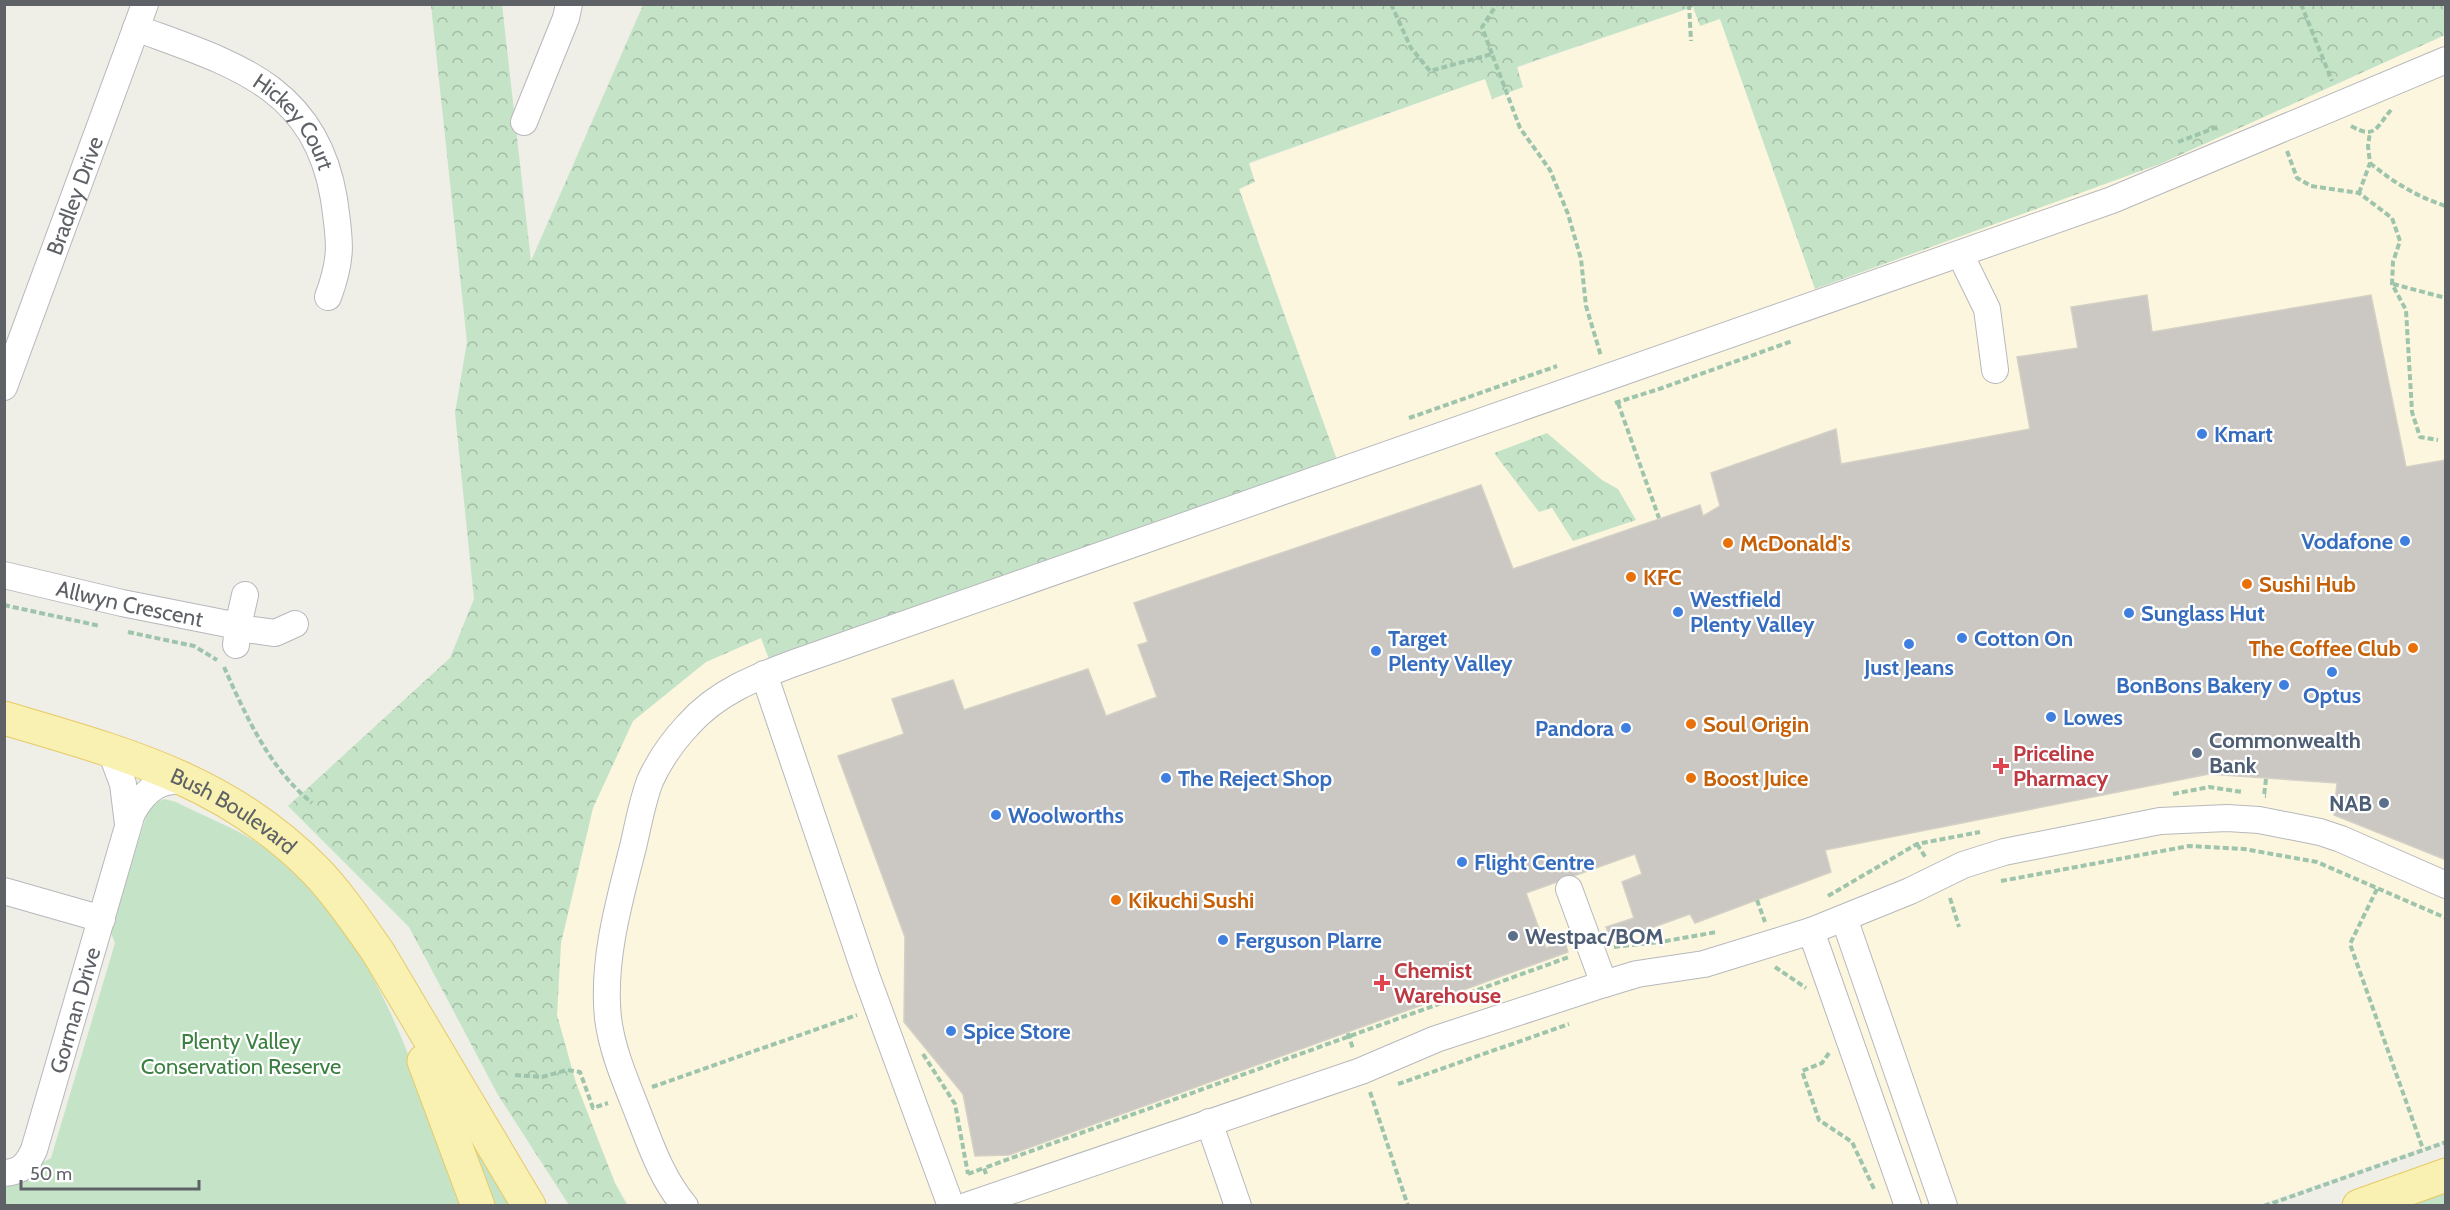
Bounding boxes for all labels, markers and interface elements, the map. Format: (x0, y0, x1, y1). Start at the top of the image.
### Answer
street label: Hickey Court (248, 67, 340, 174)
street label: Bradley Drive (40, 133, 109, 259)
place label: Kmart (2214, 421, 2273, 448)
marker: Kmart (2195, 427, 2209, 441)
place label: Vodafone (2301, 528, 2393, 555)
place label: McDonald's (1740, 530, 1851, 557)
marker: Vodafone (2398, 534, 2412, 548)
marker: McDonald's (1721, 536, 1735, 550)
place label: KFC (1643, 564, 1682, 591)
marker: KFC (1624, 570, 1638, 584)
place label: Sushi Hub (2259, 571, 2356, 598)
street label: Allwyn Crescent (54, 574, 206, 632)
marker: Sushi Hub (2240, 577, 2254, 591)
place label: Westfield Plenty Valley (1690, 586, 1815, 638)
place label: Sunglass Hut (2141, 600, 2265, 627)
marker: Westfield Plenty Valley (1671, 605, 1685, 619)
marker: Sunglass Hut (2122, 606, 2136, 620)
place label: Target Plenty Valley (1388, 625, 1513, 677)
place label: Cotton On (1974, 625, 2073, 652)
marker: Cotton On (1955, 631, 1969, 645)
place label: The Coffee Club (2249, 635, 2401, 662)
marker: Just Jeans (1902, 637, 1916, 651)
marker: The Coffee Club (2406, 641, 2420, 655)
marker: Target Plenty Valley (1369, 644, 1383, 658)
place label: Just Jeans (1863, 654, 1954, 681)
marker: Optus (2325, 665, 2339, 679)
place label: BonBons Bakery (2116, 672, 2272, 699)
marker: BonBons Bakery (2277, 678, 2291, 692)
place label: Optus (2303, 682, 2361, 709)
place label: Lowes (2063, 704, 2123, 731)
marker: Lowes (2044, 710, 2058, 724)
place label: Soul Origin (1703, 711, 1809, 738)
place label: Pandora (1535, 715, 1614, 742)
marker: Soul Origin (1684, 717, 1698, 731)
marker: Pandora (1619, 721, 1633, 735)
place label: Commonwealth Bank (2209, 727, 2361, 779)
place label: Priceline Pharmacy (2013, 740, 2108, 792)
marker: Commonwealth Bank (2190, 746, 2204, 760)
marker: Priceline Pharmacy (1994, 759, 2008, 773)
street label: Bush Boulevard (166, 762, 302, 860)
place label: The Reject Shop (1178, 765, 1332, 792)
place label: Boost Juice (1703, 765, 1808, 792)
marker: The Reject Shop (1159, 771, 1173, 785)
marker: Boost Juice (1684, 771, 1698, 785)
place label: NAB (2329, 790, 2372, 817)
marker: NAB (2377, 796, 2391, 810)
place label: Woolworths (1008, 802, 1124, 829)
marker: Woolworths (989, 808, 1003, 822)
place label: Flight Centre (1474, 849, 1595, 876)
marker: Flight Centre (1455, 855, 1469, 869)
place label: Kikuchi Sushi (1128, 887, 1254, 914)
marker: Kikuchi Sushi (1109, 893, 1123, 907)
place label: Westpac/BOM (1525, 923, 1664, 950)
place label: Ferguson Plarre (1235, 927, 1382, 954)
marker: Westpac/BOM (1506, 929, 1520, 943)
marker: Ferguson Plarre (1216, 933, 1230, 947)
street label: Gorman Drive (44, 944, 106, 1076)
place label: Chemist Warehouse (1394, 957, 1501, 1009)
marker: Chemist Warehouse (1375, 976, 1389, 990)
place label: Spice Store (963, 1018, 1071, 1045)
marker: Spice Store (944, 1024, 958, 1038)
park label: Plenty Valley Conservation Reserve (141, 1028, 341, 1080)
scale bar (21, 1153, 200, 1191)
text: 50 m (30, 1163, 72, 1185)

